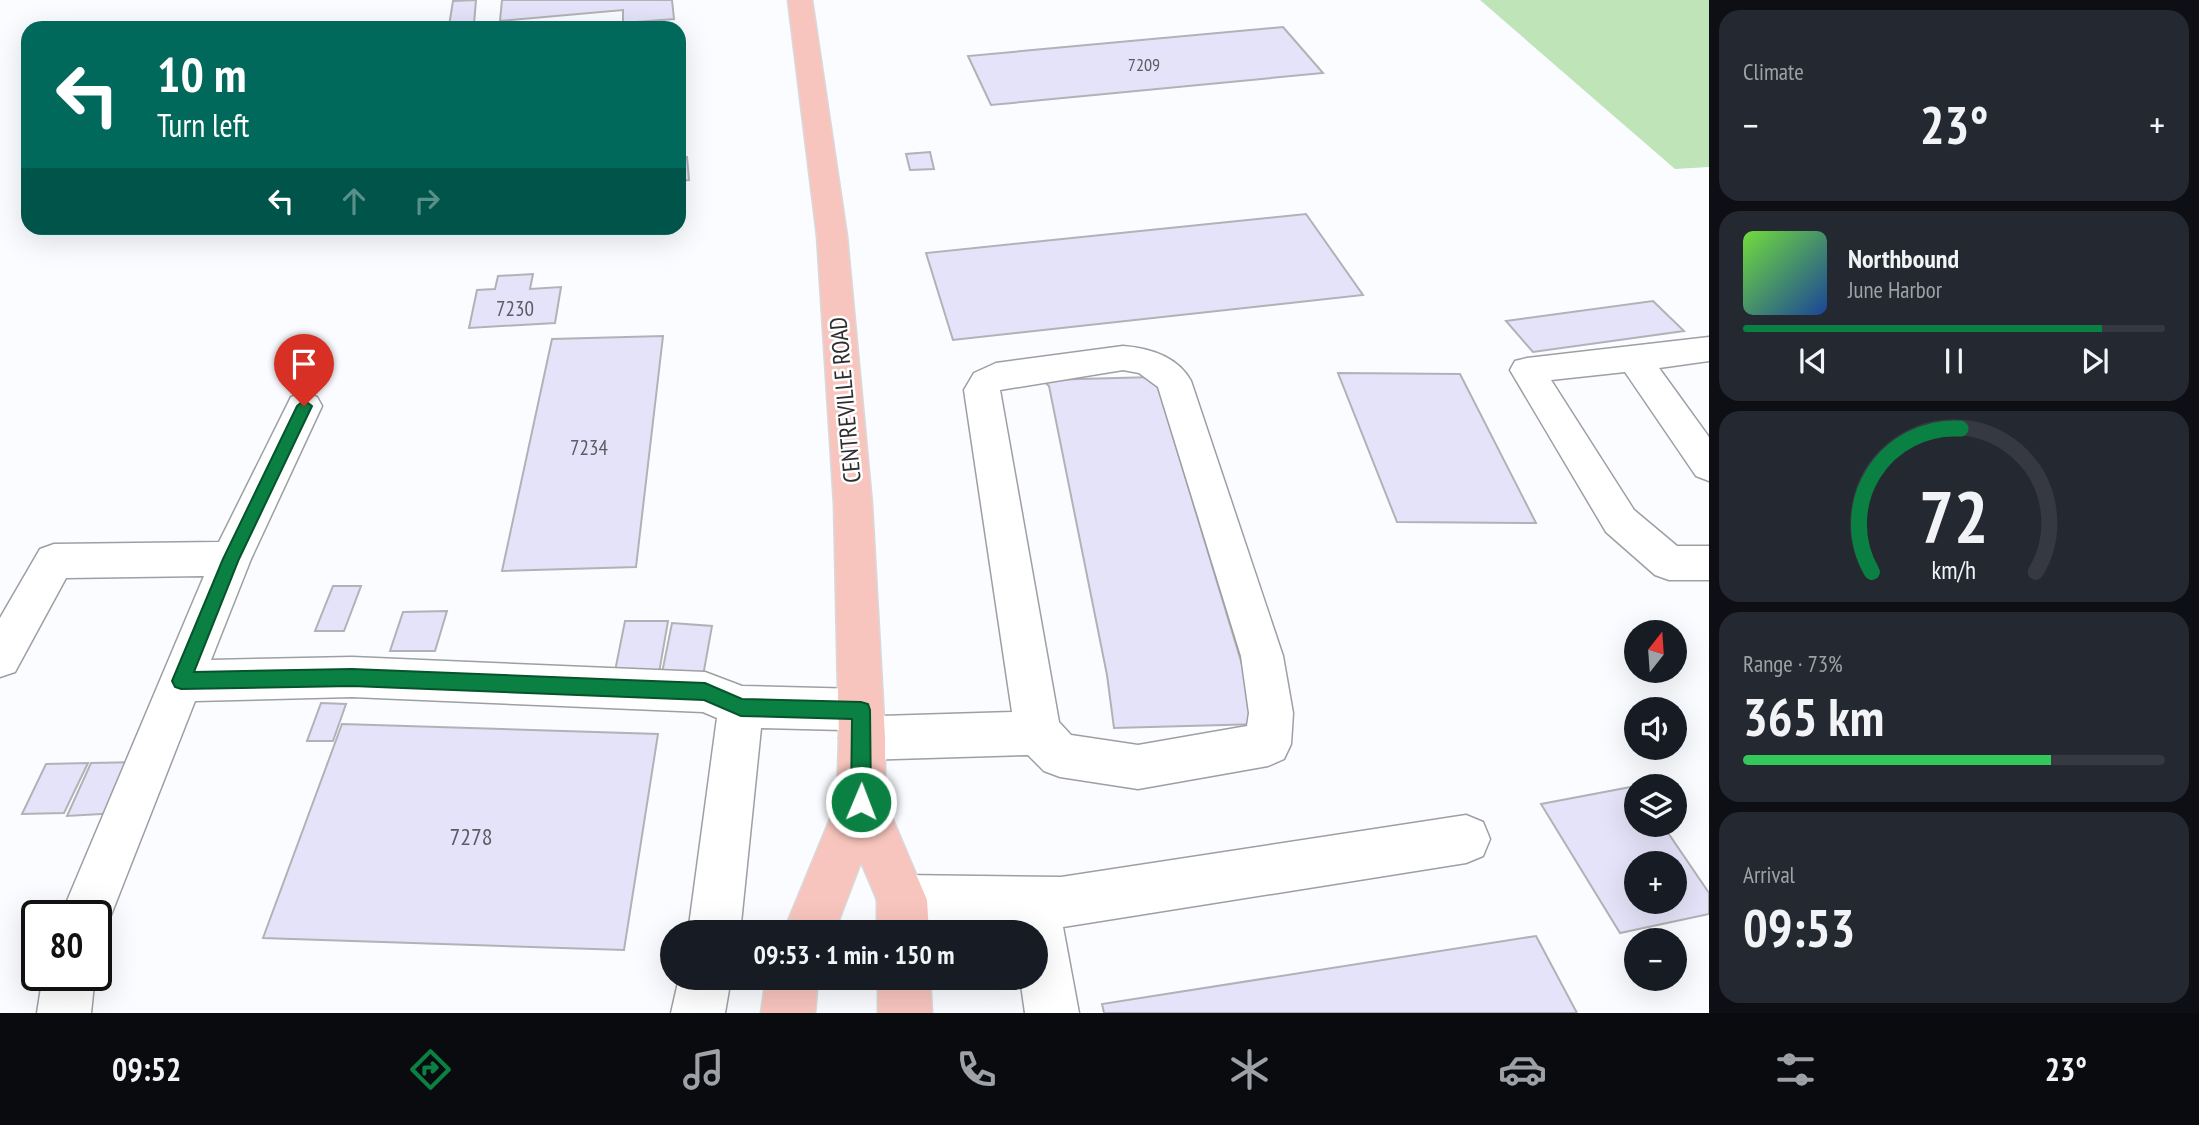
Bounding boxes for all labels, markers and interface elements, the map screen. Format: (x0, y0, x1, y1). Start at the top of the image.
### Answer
text: 10 m (157, 42, 246, 106)
icon: left (42, 49, 133, 140)
house number: 7209 (1128, 53, 1160, 76)
text: Climate (1743, 57, 1804, 86)
text: 23° (1920, 91, 1988, 158)
text: − (1743, 100, 1759, 149)
text: + (2149, 100, 2165, 149)
text: Turn left (157, 104, 249, 146)
icon: left (262, 182, 300, 220)
icon: ahead (335, 182, 373, 220)
icon: right (408, 182, 446, 220)
text: Northbound (1848, 242, 1959, 275)
text: June Harbor (1848, 275, 1942, 304)
house number: 7230 (496, 295, 534, 322)
street label: CENTREVILLE ROAD (822, 316, 868, 484)
pin (274, 334, 334, 406)
icon: previous (1794, 342, 1832, 380)
icon: pause (1935, 342, 1973, 380)
icon: next (2076, 342, 2114, 380)
icon: arrive (285, 345, 323, 383)
house number: 7234 (570, 434, 608, 461)
text: 72 (1919, 469, 1989, 563)
text: km/h (1932, 554, 1976, 586)
north arrow (1624, 620, 1687, 682)
map controls (1624, 620, 1687, 991)
text: Range · 73% (1743, 649, 1843, 678)
text: 365 km (1743, 683, 1884, 750)
button: sound (1624, 697, 1687, 760)
position arrow (824, 765, 898, 839)
button: layers (1624, 774, 1687, 837)
house number: 7278 (449, 821, 493, 852)
button: + (1624, 851, 1687, 914)
text: Arrival (1743, 860, 1795, 889)
text: 09:53 (1743, 894, 1855, 961)
speed limit sign: 80 (21, 900, 112, 991)
button: − (1624, 928, 1687, 991)
text: 09:53 · 1 min · 150 m (754, 938, 954, 971)
icon: directions (406, 1045, 455, 1094)
icon: music (679, 1045, 728, 1094)
icon: phone (952, 1045, 1001, 1094)
icon: climate (1225, 1045, 1274, 1094)
icon: car (1498, 1045, 1547, 1094)
icon: filters (1771, 1045, 1820, 1094)
text: 09:52 (112, 1048, 181, 1090)
text: 23° (2045, 1048, 2087, 1090)

